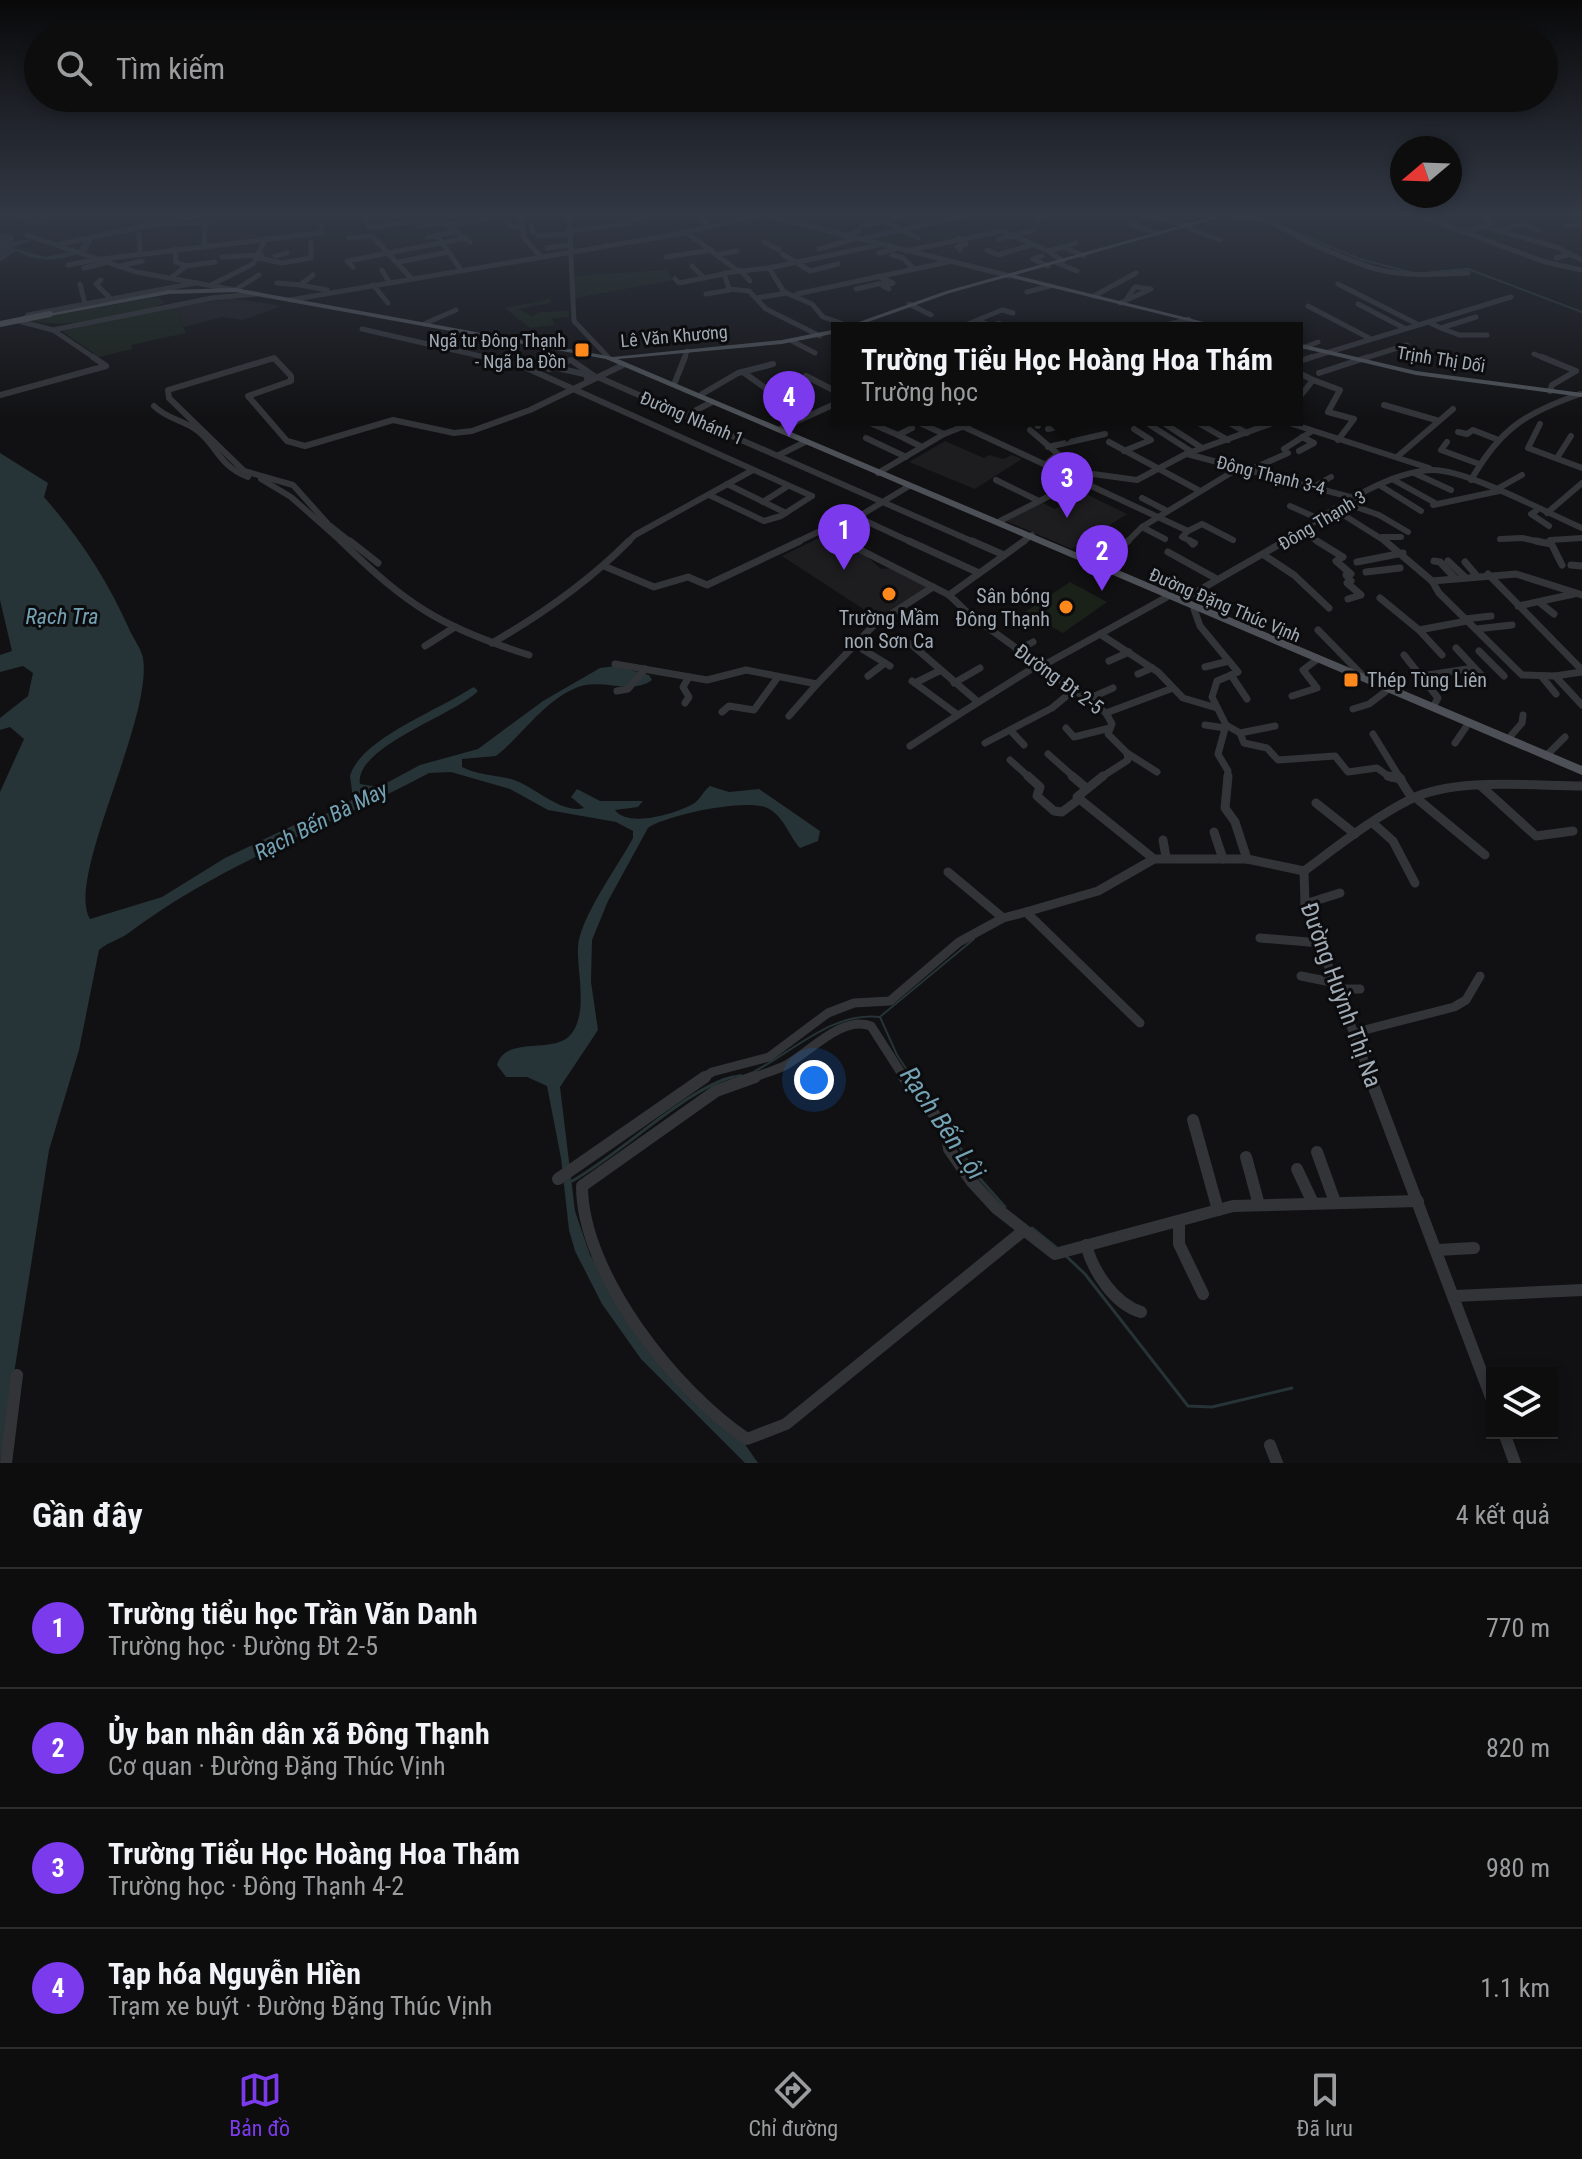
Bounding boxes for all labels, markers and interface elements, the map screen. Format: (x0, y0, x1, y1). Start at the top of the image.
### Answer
search box (24, 24, 1558, 112)
icon: search (52, 46, 96, 90)
text: Tìm kiếm (116, 51, 225, 86)
north arrow (1390, 136, 1462, 208)
street label: Lê Văn Khương (620, 321, 728, 351)
popup (831, 322, 1303, 426)
place label: Ngã tư Đông Thạnh - Ngã ba Đồn (429, 330, 566, 372)
marker: Ngã tư Đông Thạnh - Ngã ba Đồn (573, 341, 591, 359)
text: Trường Tiểu Học Hoàng Hoa Thám (861, 342, 1273, 377)
street label: Trịnh Thị Dối (1395, 342, 1487, 376)
pin: 4 (763, 371, 815, 437)
text: Trường học (861, 377, 978, 407)
street label: Đường Nhánh 1 (637, 387, 747, 449)
street label: Đông Thạnh 3-4 (1214, 451, 1328, 499)
pin: 3 (1041, 452, 1093, 518)
street label: Đông Thạnh 3 (1275, 486, 1369, 554)
pin: 1 (818, 504, 870, 570)
pin: 2 (1076, 525, 1128, 591)
street label: Đường Đặng Thúc Vịnh (1146, 564, 1304, 646)
place label: Sân bóng Đông Thạnh (956, 584, 1050, 631)
marker: Trường Mầm non Sơn Ca (880, 585, 898, 603)
marker: Sân bóng Đông Thạnh (1057, 598, 1075, 616)
water label: Rạch Tra (26, 604, 98, 629)
place label: Trường Mầm non Sơn Ca (839, 606, 939, 653)
street label: Đường Đt 2-5 (1010, 639, 1108, 719)
place label: Thép Tùng Liên (1367, 668, 1487, 692)
marker: Thép Tùng Liên (1342, 671, 1360, 689)
water label: Rạch Bến Bà May (250, 776, 393, 865)
street label: Đường Huỳnh Thị Na (1295, 899, 1387, 1091)
your location (794, 1060, 834, 1100)
water label: Rạch Bến Lội (894, 1061, 992, 1185)
map controls (1486, 1367, 1558, 1439)
button: layers (1486, 1367, 1558, 1439)
text: Gần đây (32, 1495, 143, 1535)
text: 4 kết quả (1456, 1500, 1550, 1530)
text: Trường tiểu học Trần Văn Danh (108, 1596, 478, 1631)
text: 1 (51, 1613, 65, 1643)
text: 770 m (1486, 1613, 1550, 1643)
text: Trường học · Đường Đt 2-5 (108, 1631, 378, 1661)
text: Ủy ban nhân dân xã Đông Thạnh (108, 1716, 490, 1751)
text: 2 (51, 1733, 65, 1763)
text: 820 m (1486, 1733, 1550, 1763)
text: Cơ quan · Đường Đặng Thúc Vịnh (108, 1751, 446, 1781)
text: Trường Tiểu Học Hoàng Hoa Thám (108, 1836, 520, 1871)
text: 3 (51, 1853, 65, 1883)
text: 980 m (1486, 1853, 1550, 1883)
text: Trường học · Đông Thạnh 4-2 (108, 1871, 404, 1901)
text: Tạp hóa Nguyễn Hiền (108, 1956, 361, 1991)
text: 4 (51, 1973, 65, 2003)
text: 1.1 km (1480, 1973, 1550, 2003)
text: Trạm xe buýt · Đường Đặng Thúc Vịnh (108, 1991, 492, 2021)
tab: Bản đồ (229, 2068, 290, 2141)
tab: Chỉ đường (749, 2068, 838, 2141)
tab: Đã lưu (1297, 2068, 1353, 2141)

